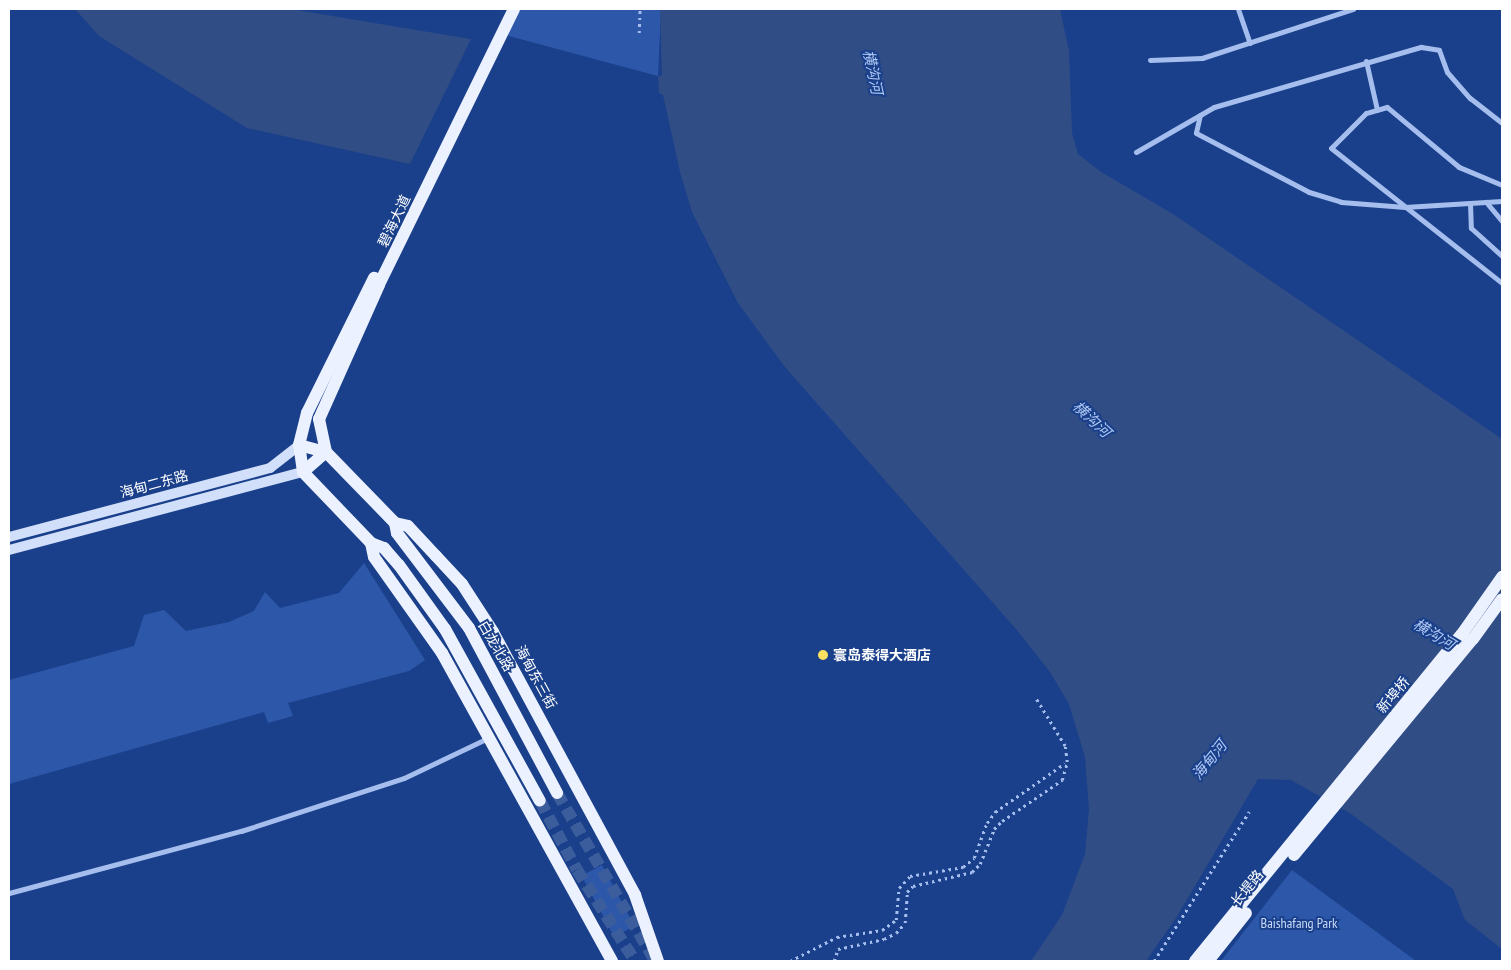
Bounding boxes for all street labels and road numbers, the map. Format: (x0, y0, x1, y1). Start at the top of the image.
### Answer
street label: 碧海大道 (374, 192, 414, 250)
street label: 海甸二东路 (118, 467, 190, 501)
street label: 白龙北路 (475, 618, 517, 674)
street label: 海甸东三街 (512, 642, 560, 712)
street label: 新埠桥 (1373, 674, 1413, 716)
street label: 长堤路 (1227, 866, 1267, 910)

